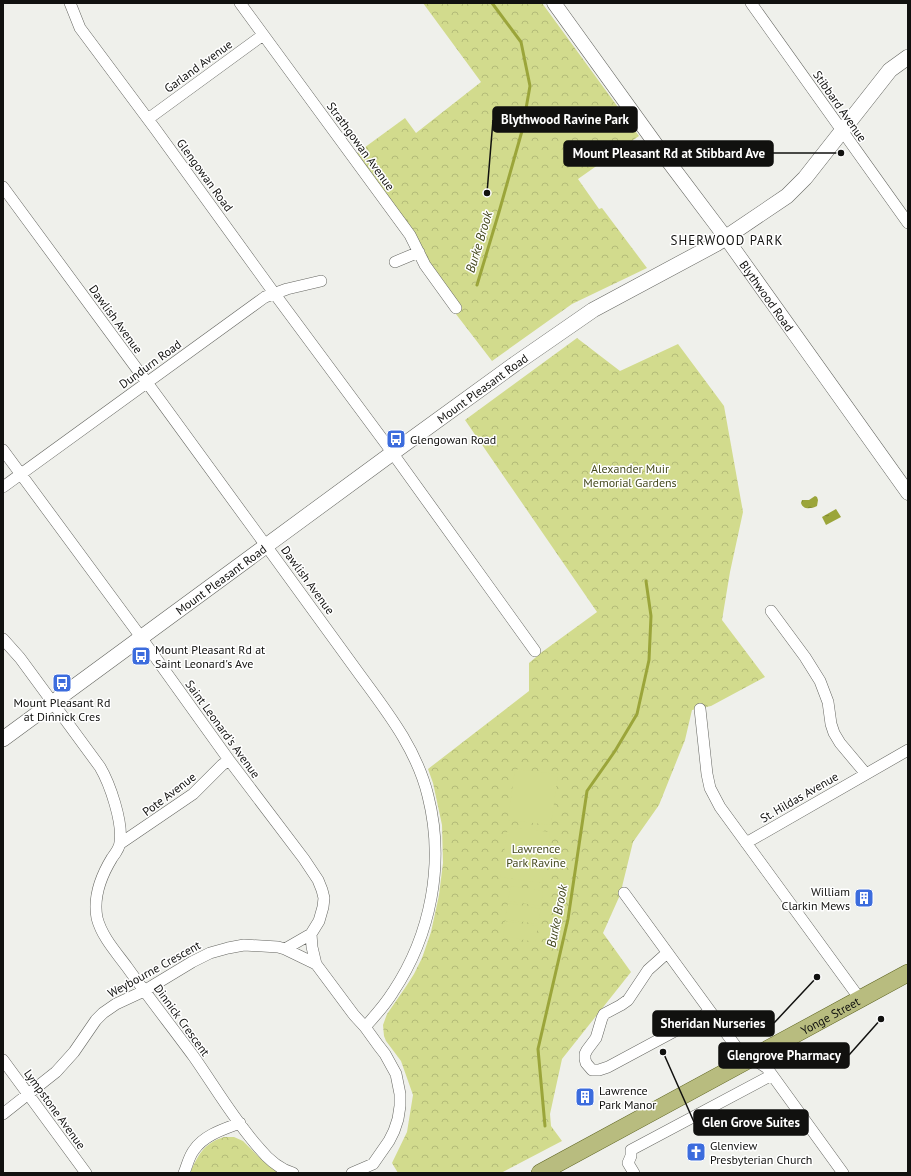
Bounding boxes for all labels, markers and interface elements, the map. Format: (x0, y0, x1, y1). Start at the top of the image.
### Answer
street label: Garland Avenue (161, 36, 235, 96)
street label: Stibbard Avenue (810, 68, 870, 144)
street label: Strathgowan Avenue (324, 99, 398, 193)
callout: Blythwood Ravine Park (493, 107, 637, 132)
text: Blythwood Ravine Park (501, 111, 630, 128)
street label: Glengowan Road (174, 136, 236, 214)
callout: Mount Pleasant Rd at Stibbard Ave (564, 141, 773, 166)
text: Mount Pleasant Rd at Stibbard Ave (573, 145, 766, 162)
water label: Burke Brook (462, 208, 497, 275)
district label: SHERWOOD PARK (671, 232, 783, 249)
street label: Blythwood Road (737, 257, 797, 334)
street label: Dawlish Avenue (86, 282, 146, 356)
street label: Dundurn Road (116, 336, 184, 392)
street label: Mount Pleasant Road (434, 350, 531, 426)
bus stop icon: Glengowan Road (385, 428, 407, 450)
place label: Glengowan Road (410, 432, 496, 447)
park label: Alexander Muir Memorial Gardens (583, 461, 677, 490)
street label: Mount Pleasant Road (172, 541, 269, 617)
street label: Dawlish Avenue (278, 543, 338, 617)
place label: Mount Pleasant Rd at Saint Leonard's Ave (155, 642, 265, 671)
bus stop icon: Mount Pleasant Rd at Saint Leonard's Ave (130, 645, 152, 667)
bus stop icon: Mount Pleasant Rd at Dinnick Cres (51, 672, 73, 694)
street label: Saint Leonard's Avenue (182, 677, 264, 781)
place label: Mount Pleasant Rd at Dinnick Cres (14, 695, 110, 724)
street label: Pote Avenue (139, 769, 199, 819)
street label: St. Hildas Avenue (757, 769, 841, 825)
park label: Lawrence Park Ravine (506, 841, 566, 870)
water label: Burke Brook (543, 882, 572, 949)
place label: William Clarkin Mews (782, 884, 850, 913)
building icon: William Clarkin Mews (853, 887, 875, 909)
street label: Weybourne Crescent (105, 937, 203, 1001)
street label: Dinnick Crescent (151, 981, 213, 1059)
street label: Yonge Street (798, 993, 862, 1038)
callout: Sheridan Nurseries (653, 1011, 774, 1036)
text: Sheridan Nurseries (661, 1015, 766, 1032)
callout: Glengrove Pharmacy (719, 1043, 849, 1068)
text: Glengrove Pharmacy (727, 1047, 842, 1064)
street label: Lympstone Avenue (21, 1066, 89, 1152)
place label: Lawrence Park Manor (599, 1083, 656, 1112)
building icon: Lawrence Park Manor (574, 1086, 596, 1108)
callout: Glen Grove Suites (694, 1110, 808, 1135)
text: Glen Grove Suites (702, 1114, 800, 1131)
place label: Glenview Presbyterian Church (710, 1138, 812, 1167)
church icon: Glenview Presbyterian Church (685, 1141, 707, 1163)

